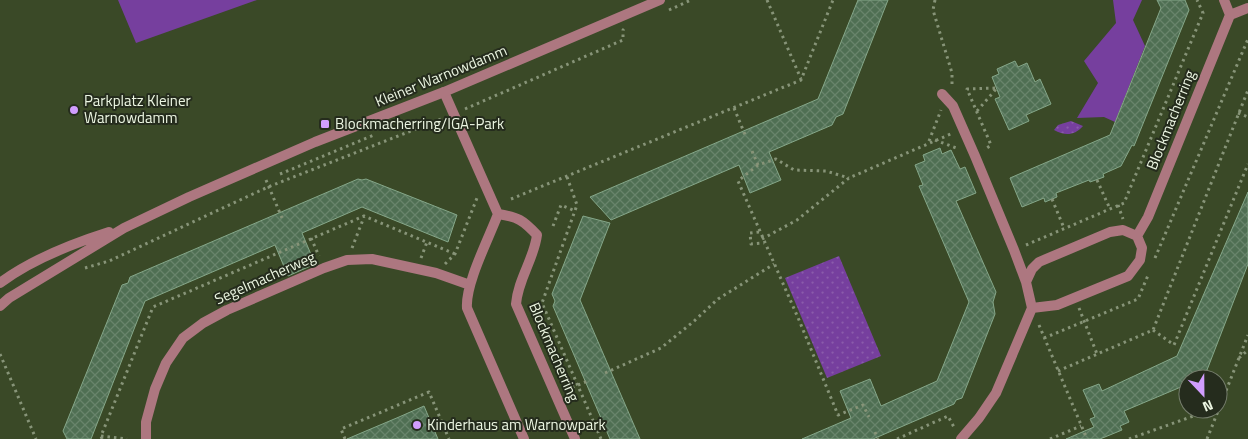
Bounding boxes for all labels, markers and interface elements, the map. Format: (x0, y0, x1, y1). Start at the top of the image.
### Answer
street label: Kleiner Warnowdamm (371, 39, 510, 113)
street label: Blockmacherring (1140, 66, 1201, 173)
place label: Parkplatz Kleiner Warnowdamm (84, 89, 191, 129)
marker: Parkplatz Kleiner Warnowdamm (68, 104, 80, 116)
place label: Blockmacherring/IGA-Park (335, 112, 504, 135)
marker: Blockmacherring/IGA-Park (319, 118, 331, 130)
street label: Segelmacherweg (211, 245, 319, 310)
street label: Blockmacherring (523, 299, 586, 405)
north arrow (1178, 369, 1228, 419)
text: N (1200, 395, 1216, 418)
place label: Kinderhaus am Warnowpark (427, 413, 606, 436)
marker: Kinderhaus am Warnowpark (411, 419, 423, 431)

